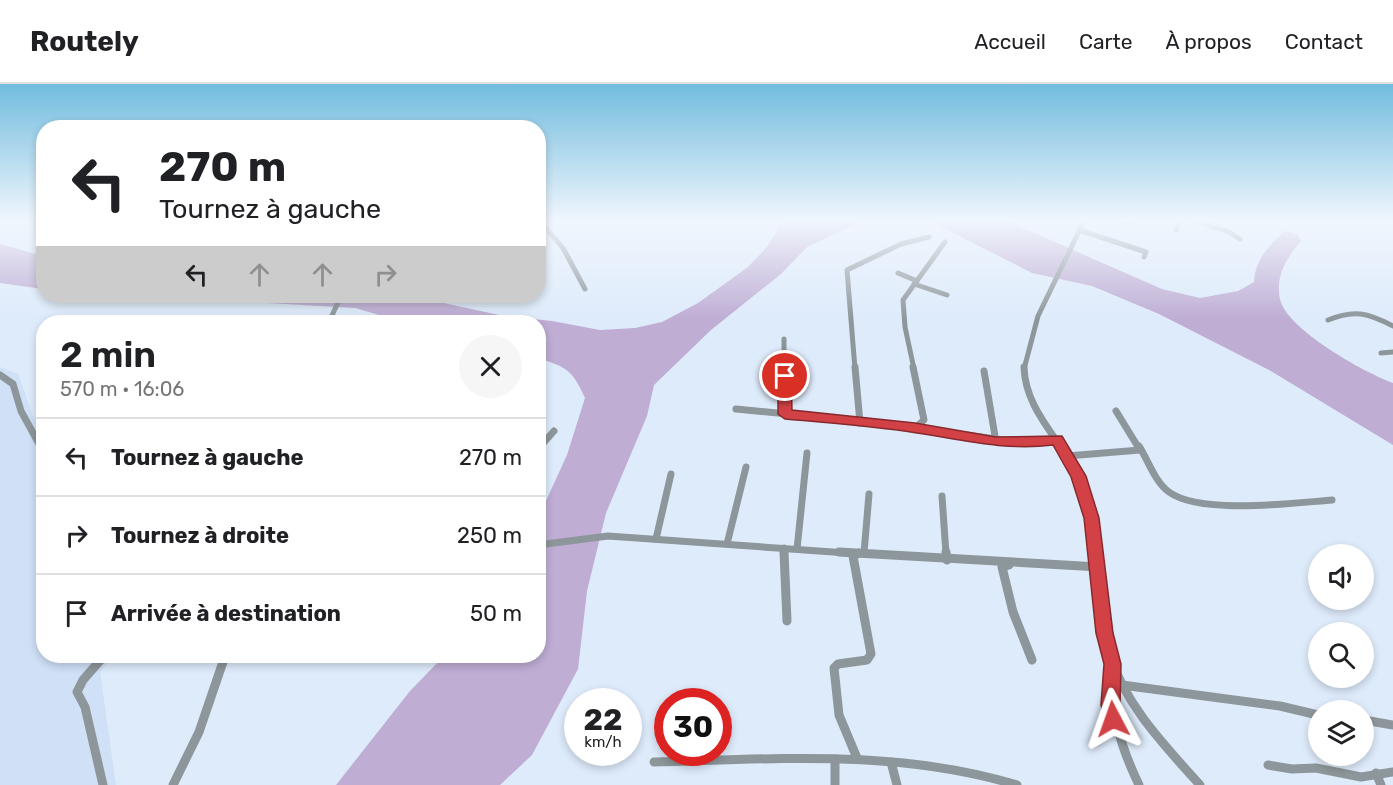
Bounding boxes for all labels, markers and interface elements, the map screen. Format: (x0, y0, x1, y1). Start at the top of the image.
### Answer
text: Routely (30, 25, 139, 58)
text: Accueil (974, 29, 1046, 54)
text: Carte (1079, 29, 1132, 54)
text: À propos (1165, 29, 1252, 54)
text: Contact (1285, 29, 1363, 54)
text: 270 m (159, 142, 286, 192)
icon: left (60, 144, 138, 222)
text: Tournez à gauche (159, 193, 381, 225)
icon: left (180, 258, 213, 291)
icon: ahead (243, 258, 276, 291)
icon: ahead (306, 258, 339, 291)
icon: right (369, 258, 402, 291)
text: 2 min (60, 333, 156, 376)
button: close (459, 335, 522, 398)
pin (759, 350, 810, 401)
icon: arrive (768, 359, 801, 392)
text: 570 m · 16:06 (60, 377, 184, 401)
icon: left (60, 441, 93, 474)
text: Tournez à gauche (111, 444, 304, 471)
text: 270 m (459, 444, 522, 471)
icon: right (60, 519, 93, 552)
text: Tournez à droite (111, 522, 289, 549)
text: 250 m (457, 522, 522, 549)
map controls (1308, 544, 1374, 766)
button: sound (1308, 544, 1374, 610)
icon: arrive (60, 597, 93, 630)
text: Arrivée à destination (111, 600, 341, 627)
text: 50 m (470, 600, 522, 627)
button: search (1308, 622, 1374, 688)
position arrow (1081, 687, 1145, 751)
speed limit sign: 30 (654, 688, 732, 766)
button: layers (1308, 700, 1374, 766)
text: 22 (584, 702, 623, 738)
text: km/h (584, 733, 622, 751)

